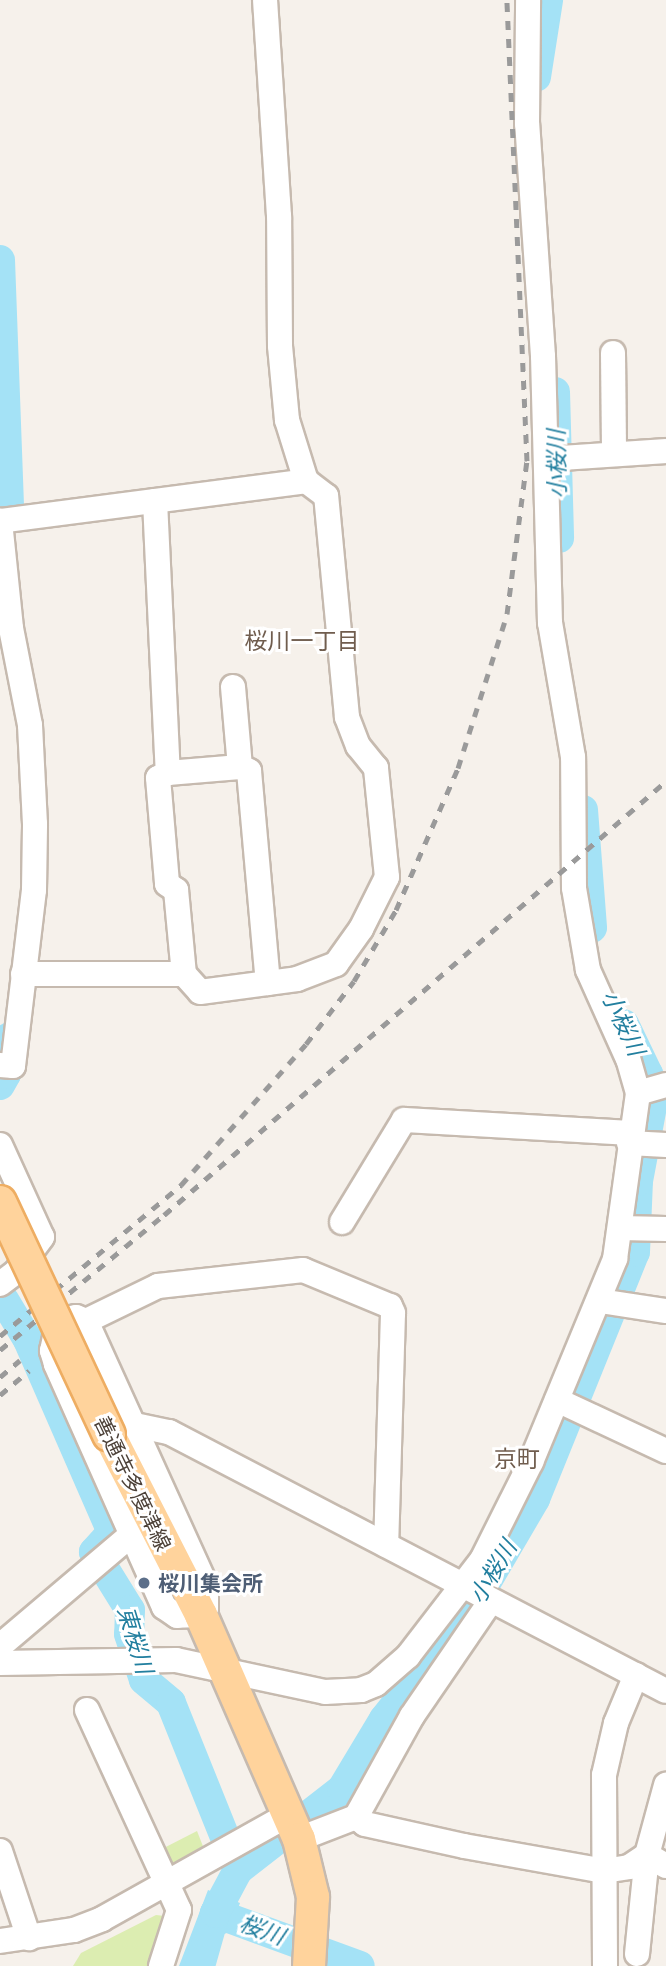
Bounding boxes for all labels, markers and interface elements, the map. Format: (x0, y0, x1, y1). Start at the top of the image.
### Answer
water label: 小桜川 (543, 429, 571, 499)
district label: 桜川一丁目 (245, 627, 359, 655)
water label: 小桜川 (596, 986, 650, 1060)
street label: 善通寺多度津線 (89, 1411, 177, 1555)
district label: 京町 (494, 1445, 540, 1473)
water label: 小桜川 (463, 1535, 523, 1609)
place label: 桜川集会所 (158, 1570, 263, 1596)
marker: 桜川集会所 (136, 1575, 152, 1591)
water label: 東桜川 (112, 1603, 158, 1677)
water label: 桜川 (236, 1909, 288, 1951)

